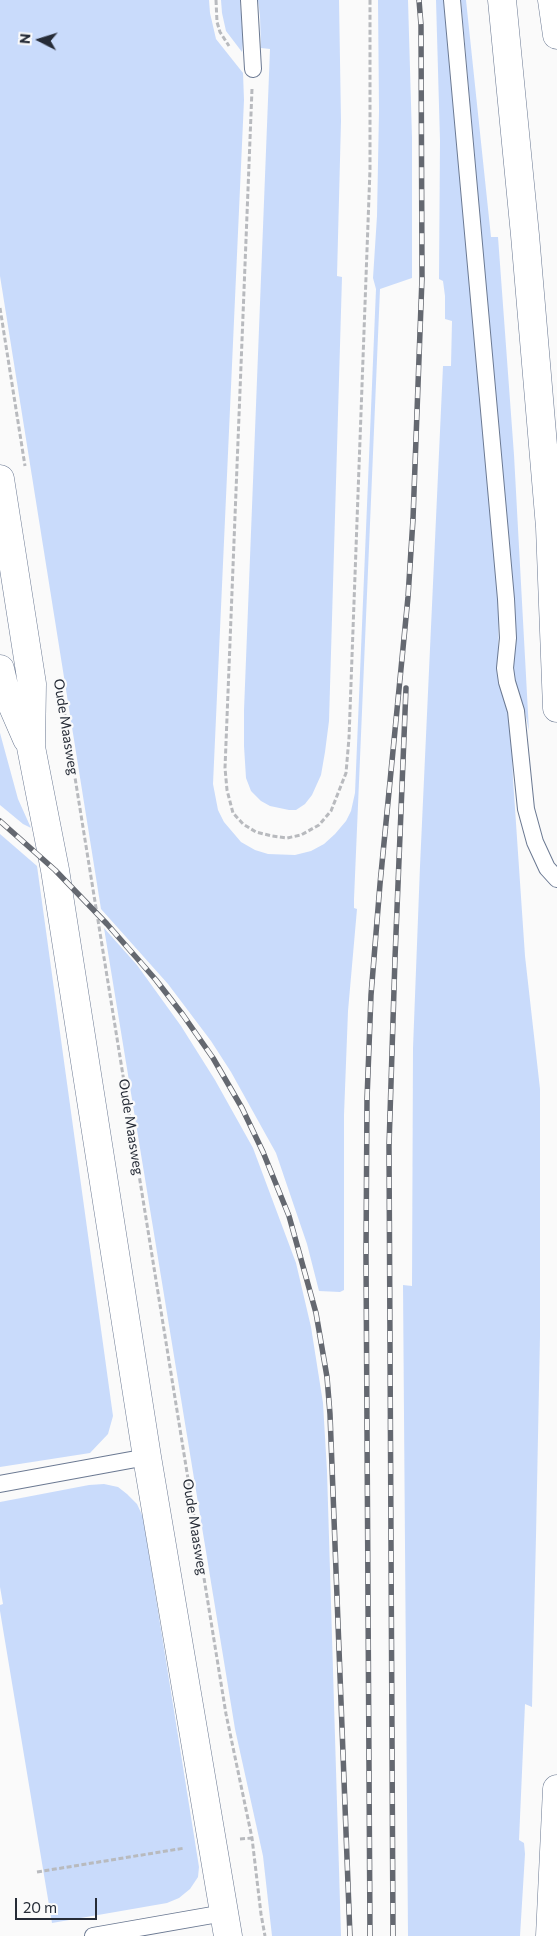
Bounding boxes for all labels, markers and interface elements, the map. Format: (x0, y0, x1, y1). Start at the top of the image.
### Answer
north arrow (15, 15, 65, 65)
text: N (16, 33, 33, 45)
street label: Oude Maasweg (50, 678, 82, 776)
street label: Oude Maasweg (115, 1078, 147, 1176)
street label: Oude Maasweg (179, 1478, 211, 1576)
scale bar (18, 1888, 100, 1920)
text: 20 m (23, 1898, 57, 1916)

